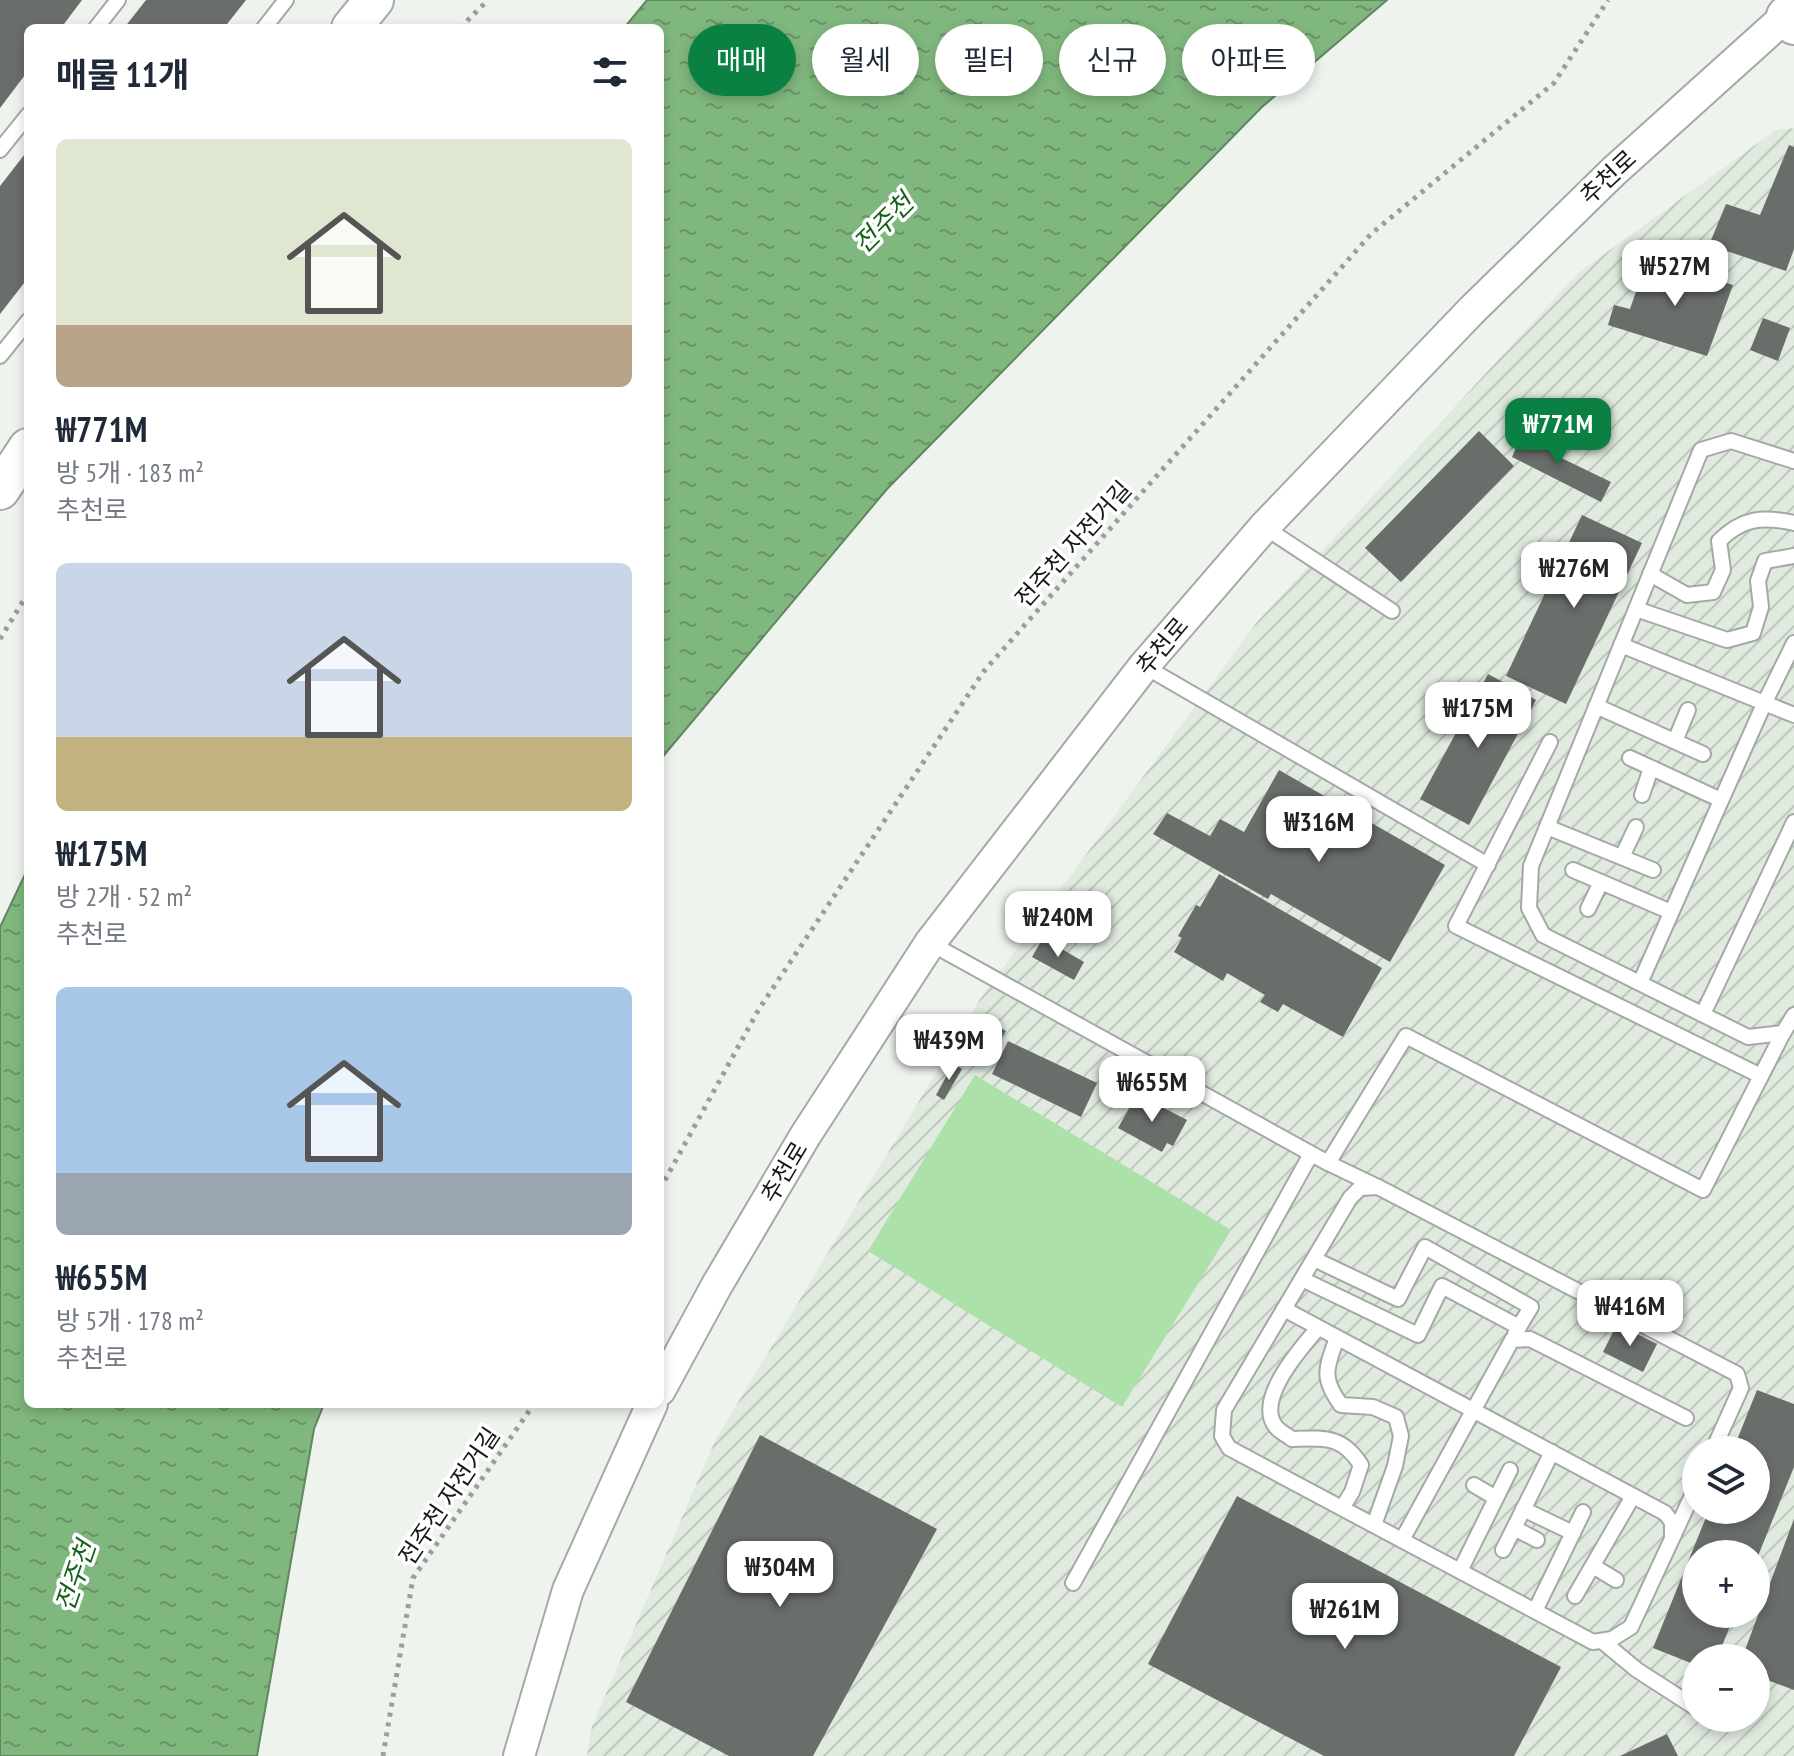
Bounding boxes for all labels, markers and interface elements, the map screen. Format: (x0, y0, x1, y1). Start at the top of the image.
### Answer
chip: 매매 (688, 24, 796, 96)
chip: 월세 (812, 24, 919, 96)
chip: 필터 (935, 24, 1043, 96)
chip: 신규 (1059, 24, 1166, 96)
chip: 아파트 (1182, 24, 1315, 96)
icon: filters (588, 50, 632, 94)
text: 매물 11개 (56, 52, 189, 96)
street label: 추천로 (1573, 143, 1643, 211)
water label: 전주천 (846, 184, 922, 260)
icon: home (272, 191, 416, 335)
pin: ₩527M (1619, 240, 1731, 308)
text: ₩527M (1640, 249, 1710, 282)
pin: ₩771M (1502, 398, 1614, 466)
text: ₩771M (56, 407, 147, 451)
text: ₩771M (1523, 407, 1593, 440)
text: 방 5개 · 183 m² (56, 456, 204, 489)
street label: 전주천 자전거길 (1008, 474, 1138, 614)
text: 추천로 (56, 493, 128, 526)
pin: ₩276M (1518, 542, 1630, 610)
text: ₩276M (1539, 551, 1609, 584)
street label: 추천로 (1129, 611, 1195, 681)
icon: home (272, 615, 416, 759)
pin: ₩175M (1422, 682, 1534, 750)
text: ₩175M (1443, 691, 1513, 724)
pin: ₩316M (1263, 796, 1375, 864)
text: ₩316M (1284, 805, 1354, 838)
text: ₩175M (56, 831, 147, 875)
text: 방 2개 · 52 m² (56, 880, 192, 913)
pin: ₩240M (1002, 891, 1114, 959)
text: ₩240M (1023, 900, 1093, 933)
text: 추천로 (56, 917, 128, 950)
pin: ₩439M (893, 1014, 1005, 1082)
text: ₩439M (914, 1023, 984, 1056)
icon: home (272, 1039, 416, 1183)
pin: ₩655M (1096, 1056, 1208, 1124)
text: ₩655M (1117, 1065, 1187, 1098)
street label: 추천로 (754, 1136, 814, 1208)
text: ₩655M (56, 1255, 147, 1299)
pin: ₩416M (1574, 1280, 1686, 1348)
text: ₩416M (1595, 1289, 1665, 1322)
text: 방 5개 · 178 m² (56, 1304, 204, 1337)
text: 추천로 (56, 1341, 128, 1374)
street label: 전주천 자전거길 (392, 1421, 506, 1571)
map controls (1682, 1436, 1770, 1732)
button: layers (1682, 1436, 1770, 1524)
water label: 전주천 (48, 1534, 103, 1615)
button: + (1682, 1540, 1770, 1628)
pin: ₩304M (724, 1541, 836, 1609)
text: ₩304M (745, 1550, 815, 1583)
pin: ₩261M (1289, 1583, 1401, 1651)
text: ₩261M (1310, 1592, 1380, 1625)
button: − (1682, 1644, 1770, 1732)

